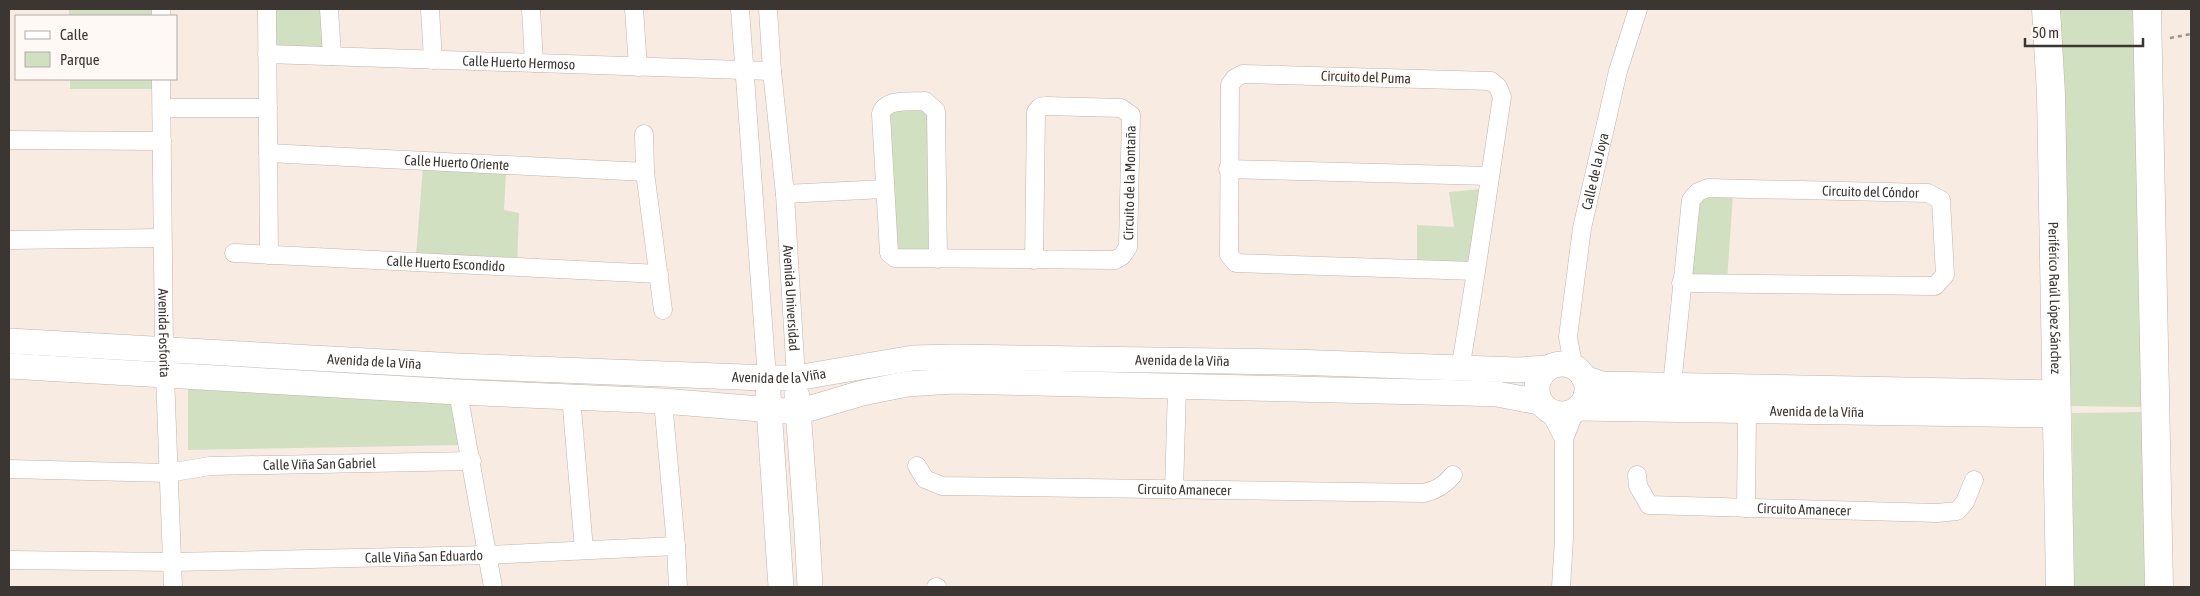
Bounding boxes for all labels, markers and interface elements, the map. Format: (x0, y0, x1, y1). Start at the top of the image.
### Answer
legend (15, 15, 178, 80)
scale bar (2025, 15, 2142, 47)
text: 50 m (2032, 24, 2059, 41)
text: Calle (60, 26, 89, 43)
text: Parque (60, 51, 100, 68)
street label: Calle Huerto Hermoso (462, 53, 576, 72)
street label: Circuito del Puma (1321, 67, 1411, 87)
street label: Circuito de la Montaña (1120, 125, 1139, 241)
street label: Calle de la Joya (1578, 131, 1612, 211)
street label: Calle Huerto Oriente (404, 152, 510, 173)
street label: Circuito del Cóndor (1822, 183, 1920, 201)
street label: Periférico Raúl López Sánchez (2045, 222, 2064, 374)
street label: Avenida Universidad (780, 244, 802, 352)
street label: Calle Huerto Escondido (386, 253, 505, 274)
street label: Avenida Fosforita (155, 288, 173, 378)
street label: Avenida de la Viña (327, 351, 422, 372)
street label: Avenida de la Viña (1135, 352, 1230, 369)
street label: Avenida de la Viña (732, 365, 827, 386)
street label: Avenida de la Viña (1770, 403, 1864, 420)
street label: Calle Viña San Gabriel (263, 455, 376, 473)
street label: Circuito Amanecer (1137, 481, 1232, 498)
street label: Circuito Amanecer (1757, 500, 1852, 519)
street label: Calle Viña San Eduardo (365, 547, 483, 566)

